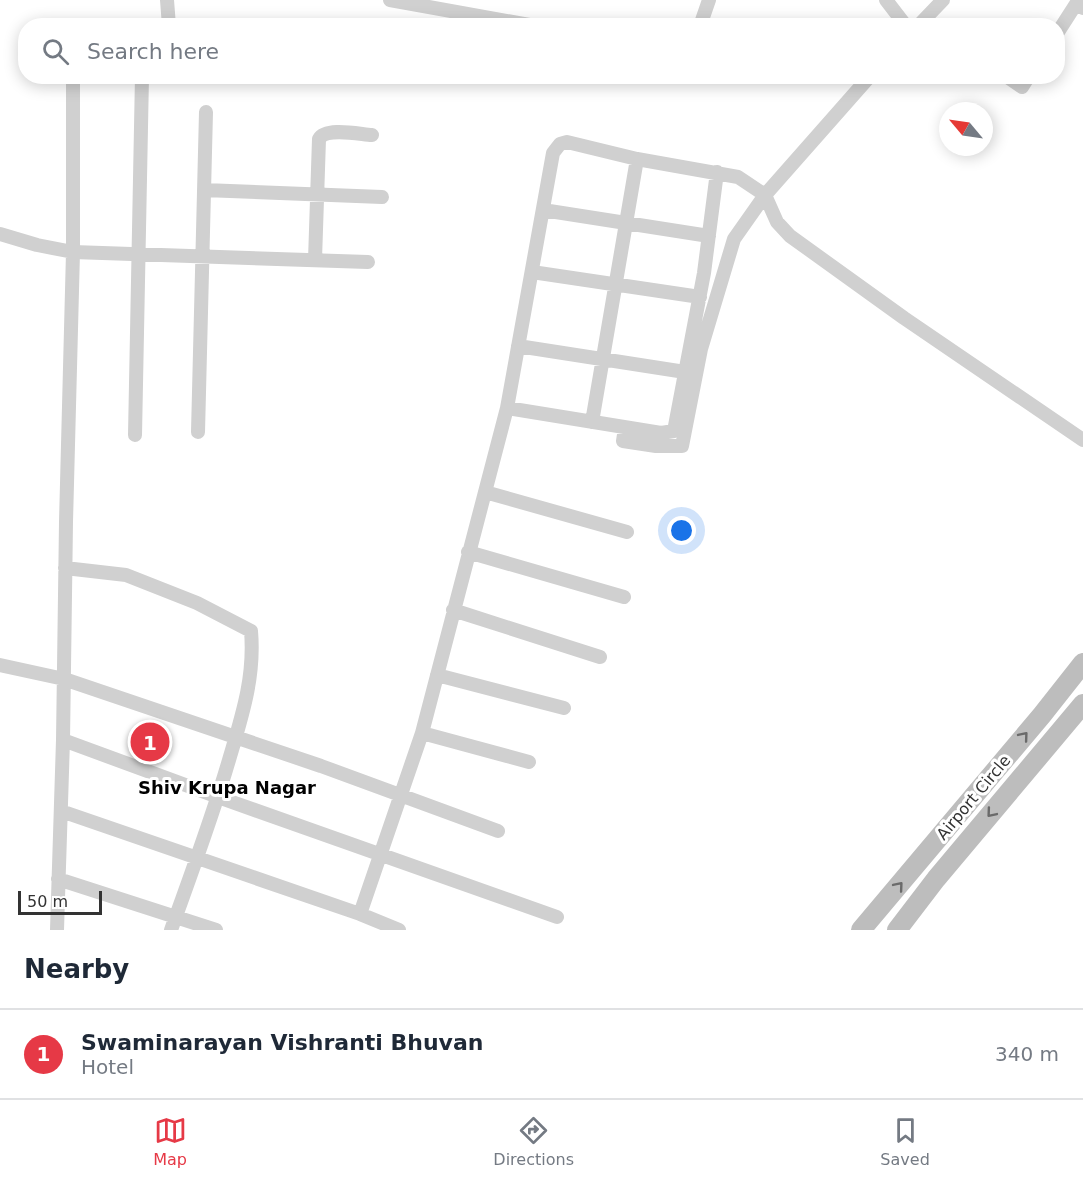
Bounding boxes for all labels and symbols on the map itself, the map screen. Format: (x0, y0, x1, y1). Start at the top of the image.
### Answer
north arrow (939, 102, 993, 156)
your location (667, 516, 696, 545)
pin: 1 (130, 720, 170, 764)
one-way arrow (1017, 732, 1028, 743)
street label: Airport Circle (932, 751, 1014, 844)
district label: Shiv Krupa Nagar (138, 777, 316, 798)
one-way arrow (988, 806, 999, 817)
one-way arrow (892, 882, 903, 893)
scale bar (18, 888, 102, 916)

